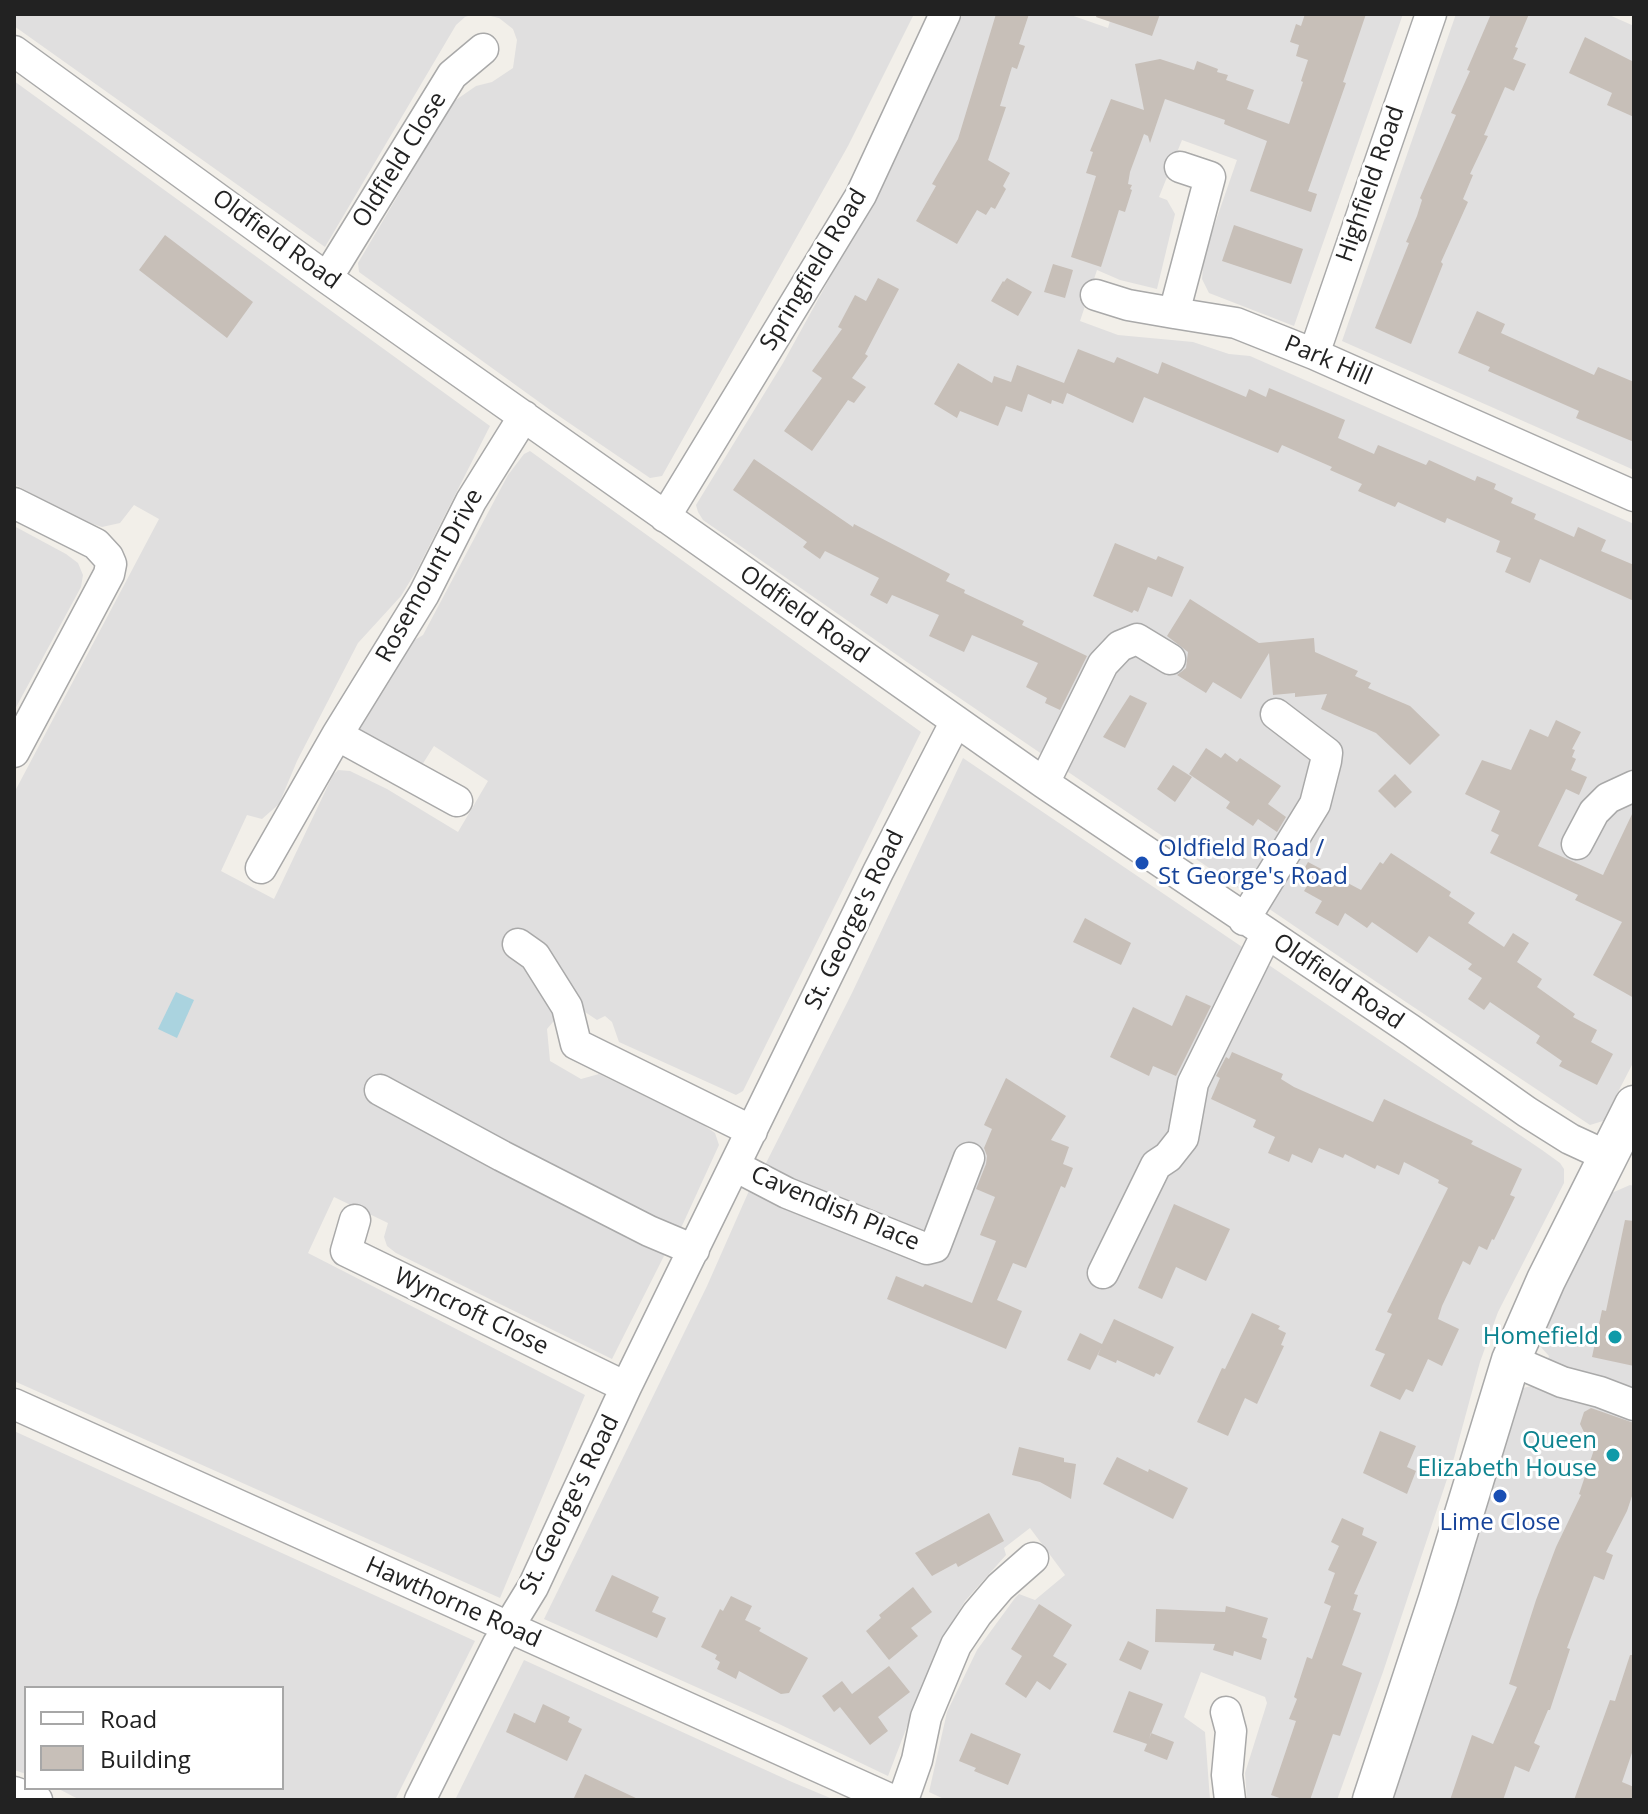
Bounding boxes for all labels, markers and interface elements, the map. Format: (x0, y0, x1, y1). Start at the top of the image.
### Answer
street label: Oldfield Close (347, 87, 453, 233)
street label: Highfield Road (1331, 102, 1411, 266)
street label: Oldfield Road (206, 184, 346, 296)
street label: Springfield Road (754, 184, 874, 356)
street label: Park Hill (1280, 330, 1376, 392)
street label: Rosemount Drive (370, 484, 490, 668)
street label: Oldfield Road (734, 560, 874, 670)
street label: St. George's Road (799, 826, 911, 1014)
place label: Oldfield Road / St George's Road (1158, 835, 1348, 891)
marker: Oldfield Road / St George's Road (1133, 854, 1151, 872)
street label: Oldfield Road (1267, 928, 1409, 1036)
street label: Cavendish Place (746, 1160, 924, 1258)
street label: Wyncroft Close (389, 1262, 553, 1362)
place label: Homefield (1483, 1323, 1599, 1351)
marker: Homefield (1606, 1328, 1624, 1346)
street label: St. George's Road (514, 1411, 626, 1599)
place label: Queen Elizabeth House (1418, 1427, 1597, 1483)
marker: Queen Elizabeth House (1604, 1446, 1622, 1464)
marker: Lime Close (1491, 1487, 1509, 1505)
place label: Lime Close (1439, 1509, 1561, 1537)
street label: Hawthorne Road (361, 1551, 545, 1655)
legend (24, 1686, 284, 1790)
text: Road (100, 1702, 157, 1735)
text: Building (100, 1742, 191, 1775)

